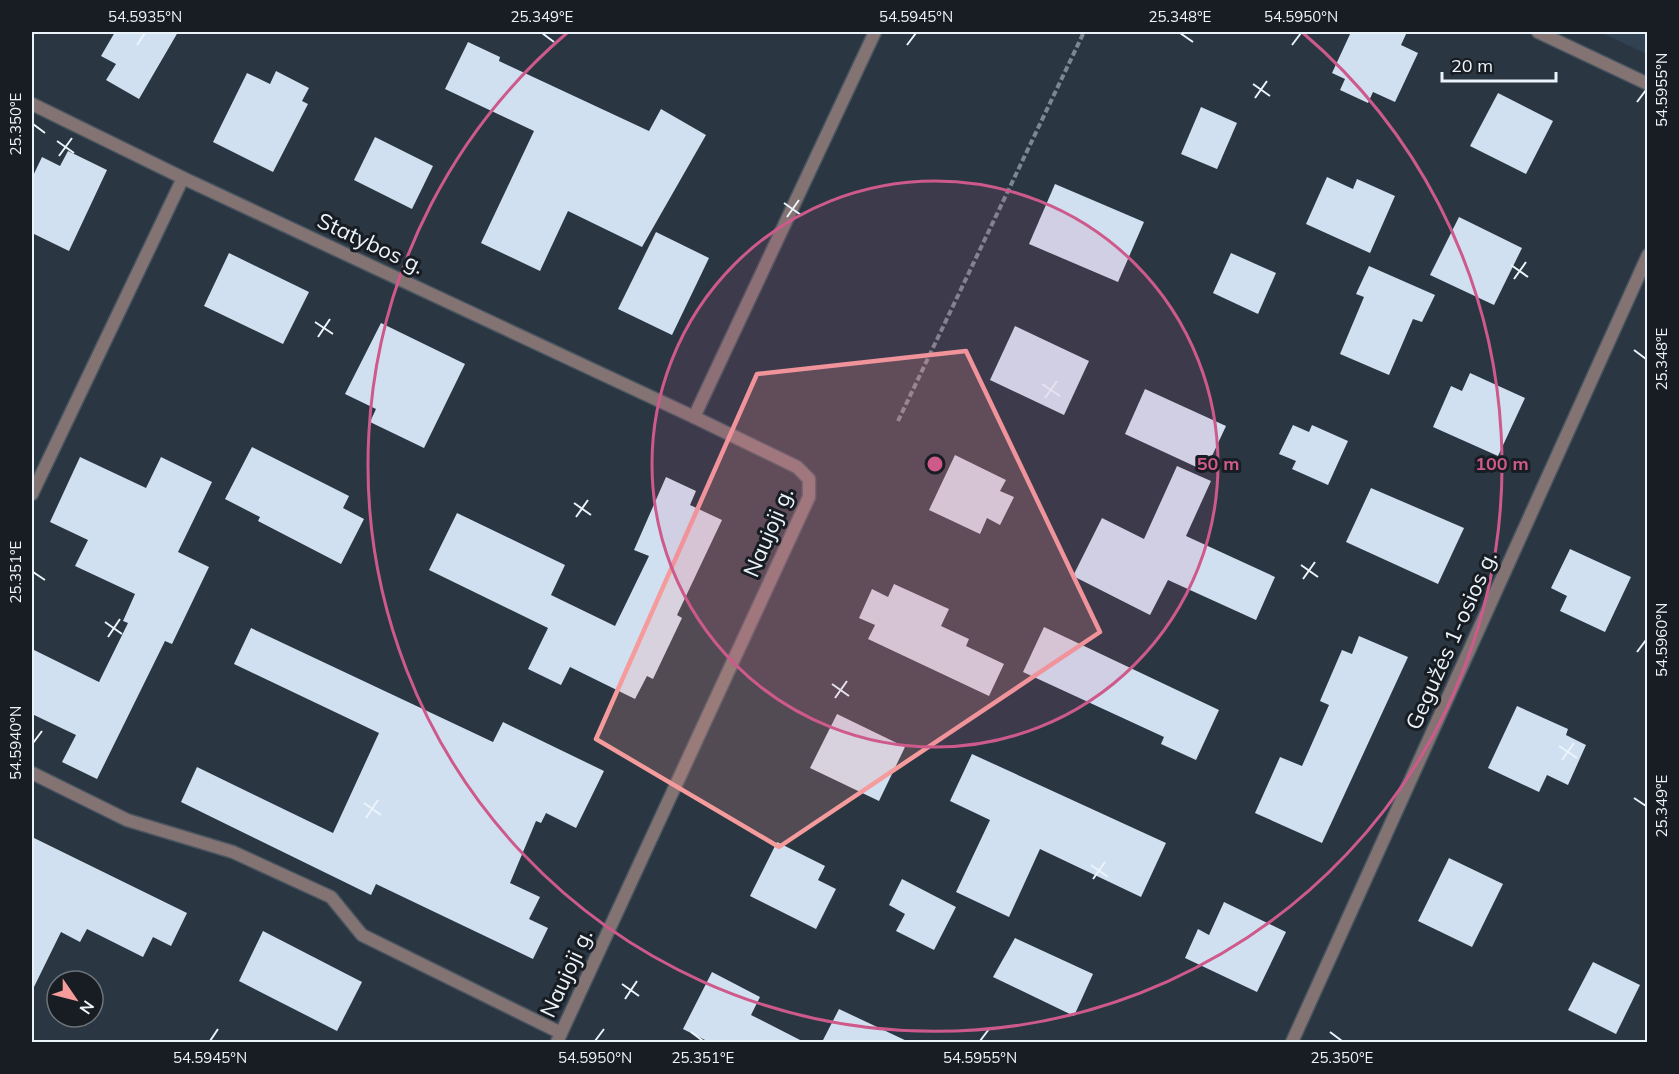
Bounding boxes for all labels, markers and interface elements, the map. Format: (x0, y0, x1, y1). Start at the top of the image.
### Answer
text: 54.5935°N (108, 7, 182, 26)
text: 25.349°E (511, 7, 574, 26)
text: 54.5945°N (879, 7, 953, 26)
text: 25.348°E (1149, 7, 1212, 26)
text: 54.5950°N (1264, 7, 1338, 26)
scale bar (1442, 45, 1556, 83)
text: 54.5955°N (1652, 53, 1671, 127)
text: 20 m (1451, 54, 1493, 77)
text: 25.350°E (6, 92, 25, 155)
street label: Statybos g. (313, 206, 429, 280)
text: 25.348°E (1652, 327, 1671, 390)
text: 50 m (1197, 452, 1239, 475)
text: 100 m (1475, 452, 1529, 475)
centre of rings (925, 454, 945, 474)
street label: Naujoji g. (737, 483, 799, 581)
text: 25.351°E (6, 540, 25, 603)
street label: Gegužės 1-osios g. (1399, 546, 1503, 734)
text: 54.5960°N (1652, 603, 1671, 677)
text: 54.5940°N (6, 706, 25, 780)
text: 25.349°E (1652, 774, 1671, 837)
street label: Naujoji g. (533, 924, 599, 1022)
north arrow (45, 969, 105, 1029)
text: N (76, 997, 99, 1018)
text: 54.5945°N (173, 1048, 247, 1067)
text: 54.5950°N (558, 1048, 632, 1067)
text: 25.351°E (672, 1048, 735, 1067)
text: 54.5955°N (943, 1048, 1017, 1067)
text: 25.350°E (1311, 1048, 1374, 1067)

